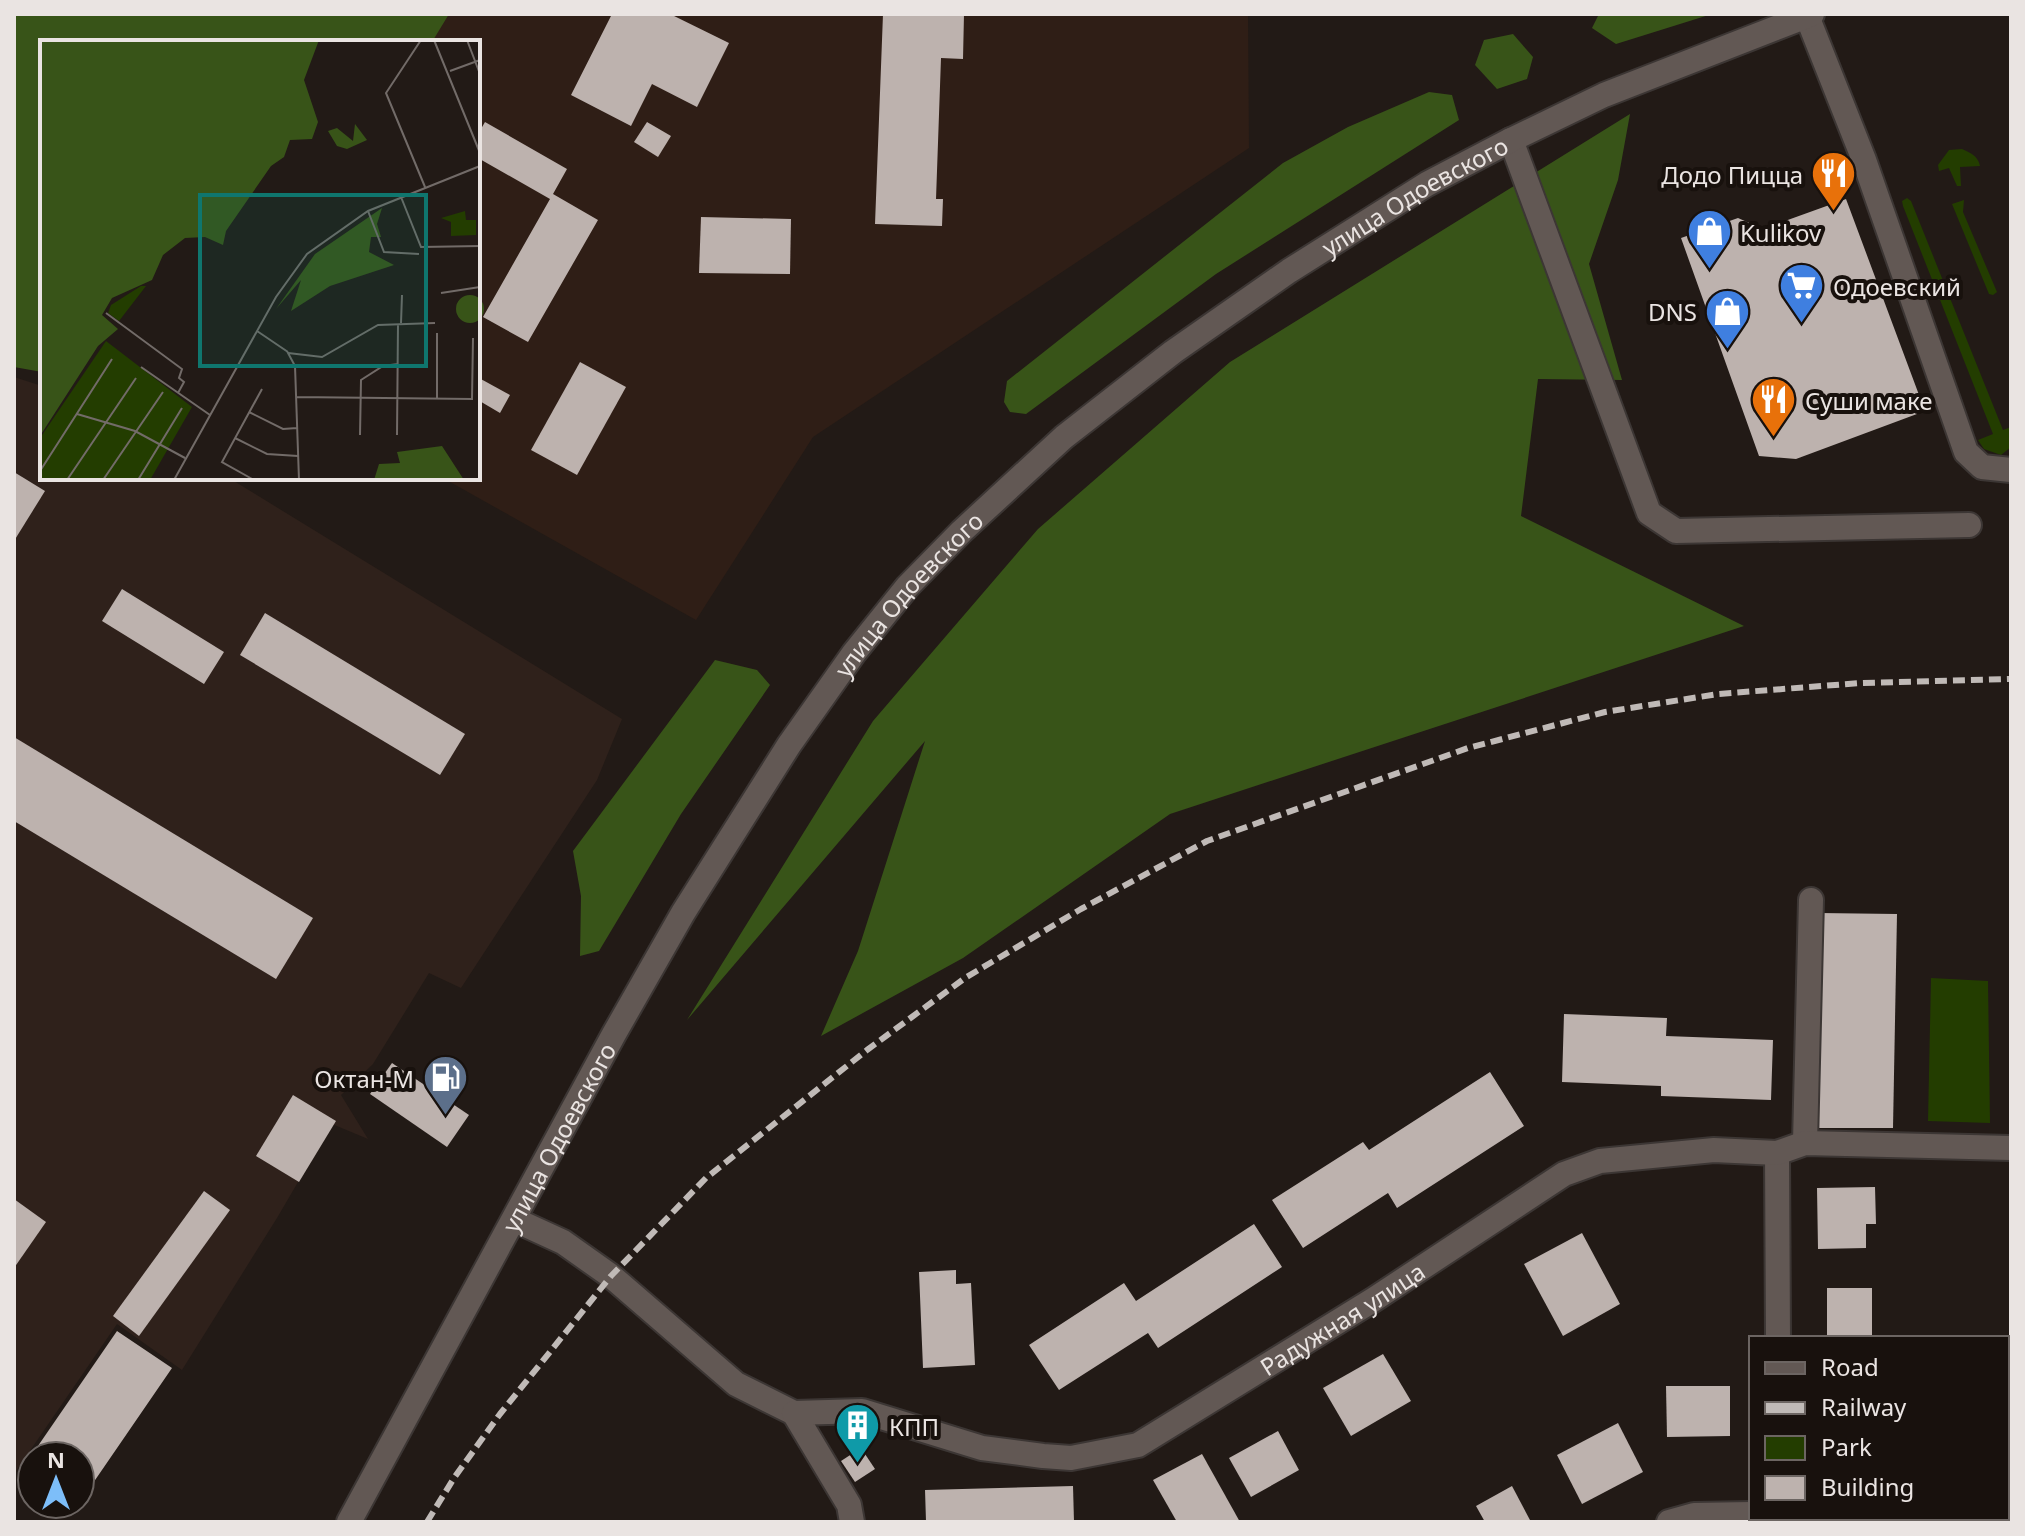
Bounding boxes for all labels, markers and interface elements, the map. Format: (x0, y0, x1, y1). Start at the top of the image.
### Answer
inset map (40, 40, 480, 480)
street label: улица Одоевского (1315, 128, 1513, 263)
restaurant icon: Додо Пицца (1810, 150, 1858, 213)
place label: Додо Пицца (1661, 158, 1803, 191)
shop icon: Kulikov (1685, 208, 1733, 271)
place label: Kulikov (1740, 216, 1822, 249)
supermarket icon: Одоевский (1778, 262, 1826, 325)
place label: Одоевский (1833, 270, 1961, 303)
shop icon: DNS (1704, 287, 1752, 350)
place label: DNS (1648, 295, 1697, 328)
restaurant icon: Суши маке (1750, 376, 1798, 439)
place label: Суши маке (1805, 384, 1932, 417)
street label: улица Одоевского (826, 504, 990, 683)
street label: улица Одоевского (493, 1037, 623, 1238)
fuel station icon: Октан-М (421, 1054, 469, 1117)
place label: Октан-М (314, 1062, 414, 1095)
street label: Радужная улица (1253, 1254, 1431, 1382)
legend (1749, 1336, 2009, 1520)
text: Road (1821, 1350, 1879, 1383)
text: Railway (1821, 1390, 1907, 1423)
building icon: КПП (834, 1402, 882, 1465)
place label: КПП (889, 1410, 939, 1443)
text: Park (1821, 1430, 1872, 1463)
north arrow (16, 1440, 96, 1520)
text: N (47, 1444, 65, 1474)
text: Building (1821, 1470, 1914, 1503)

